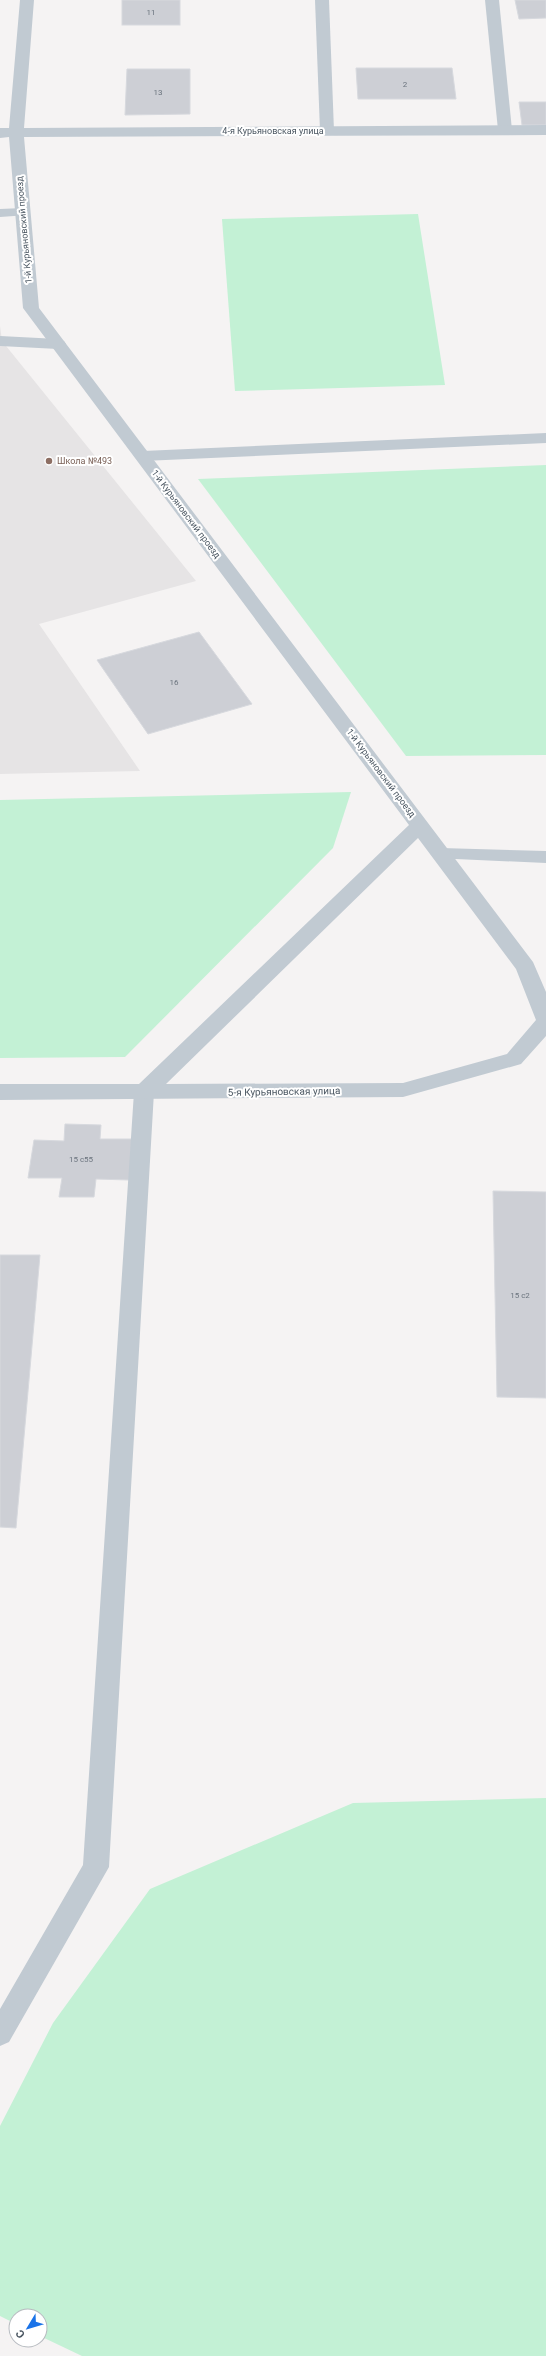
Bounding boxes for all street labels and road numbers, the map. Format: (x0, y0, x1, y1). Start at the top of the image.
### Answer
street label: 4-я Курьяновская улица (222, 126, 324, 136)
street label: 1-й Курьяновский проезд (14, 175, 34, 284)
street label: 1-й Курьяновский проезд (150, 468, 223, 560)
street label: 1-й Курьяновский проезд (345, 727, 418, 819)
street label: 5-я Курьяновская улица (228, 1085, 340, 1098)

